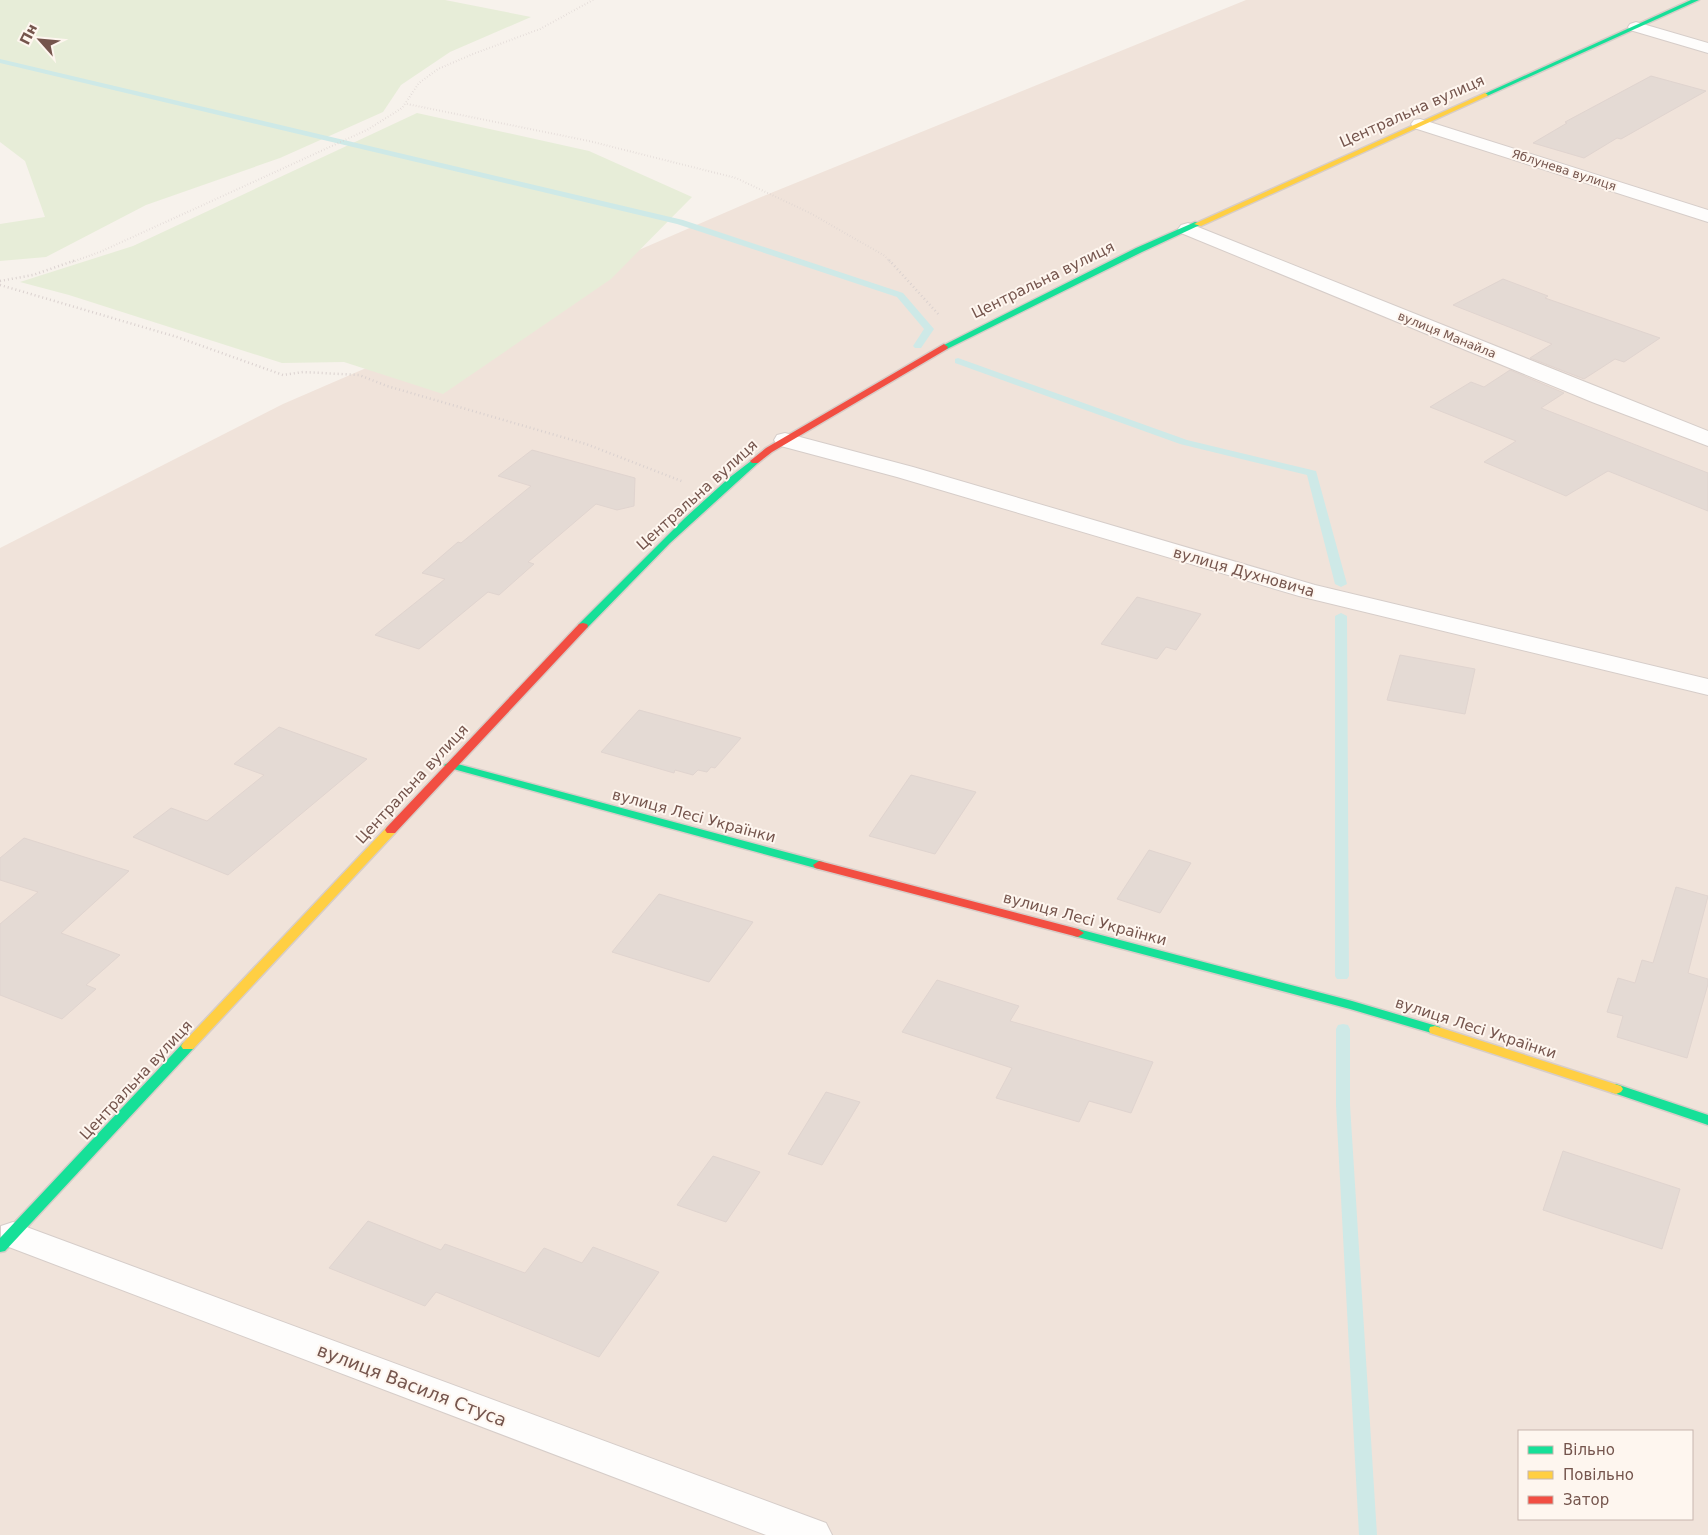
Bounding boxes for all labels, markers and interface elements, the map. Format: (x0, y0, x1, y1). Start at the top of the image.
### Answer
north arrow (15, 15, 65, 65)
text: Пн (16, 21, 40, 47)
street label: Центральна вулиця (1337, 71, 1487, 151)
street label: Яблунева вулиця (1510, 146, 1618, 194)
street label: Центральна вулиця (969, 238, 1117, 322)
street label: вулиця Манайла (1396, 309, 1498, 361)
street label: Центральна вулиця (633, 436, 761, 554)
street label: вулиця Духновича (1171, 543, 1317, 601)
street label: Центральна вулиця (352, 721, 472, 847)
street label: вулиця Лесі Українки (610, 786, 778, 846)
street label: вулиця Лесі Українки (1001, 889, 1169, 949)
street label: вулиця Лесі Українки (1393, 993, 1559, 1063)
street label: Центральна вулиця (76, 1017, 196, 1143)
street label: вулиця Василя Стуса (314, 1339, 510, 1431)
legend (1518, 1430, 1693, 1520)
text: Вільно (1563, 1441, 1615, 1459)
text: Повільно (1563, 1466, 1634, 1484)
text: Затор (1563, 1491, 1609, 1509)

